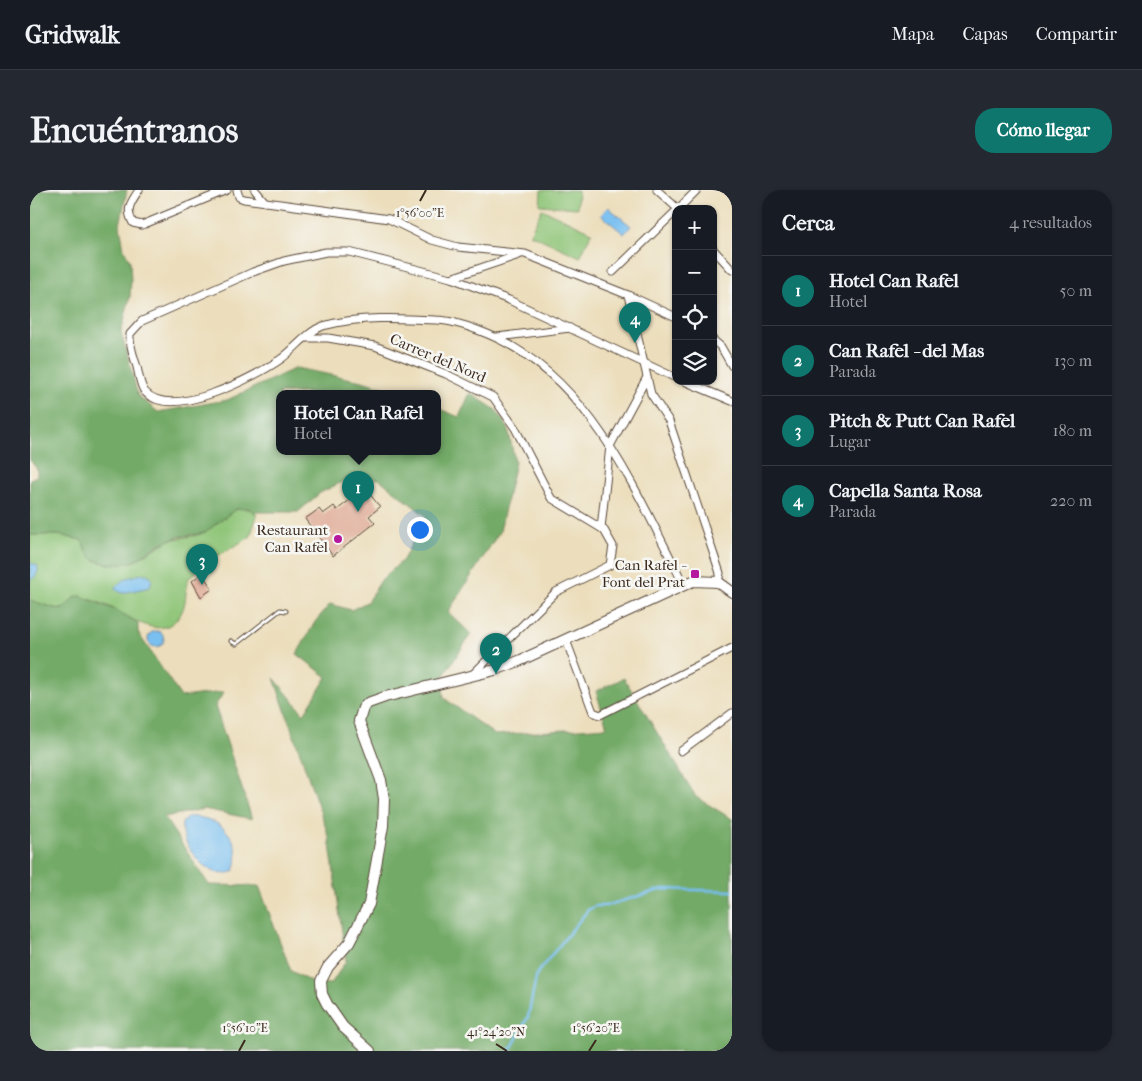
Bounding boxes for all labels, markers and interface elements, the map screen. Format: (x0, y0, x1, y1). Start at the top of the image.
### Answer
text: Gridwalk (25, 21, 120, 49)
text: Mapa (892, 24, 934, 45)
text: Capas (962, 24, 1008, 45)
text: Compartir (1036, 24, 1117, 45)
button: Cómo llegar (975, 108, 1112, 153)
text: Encuéntranos (30, 110, 238, 151)
map controls (672, 205, 717, 385)
button: + (672, 205, 717, 250)
text: 1°56'00"E (396, 206, 444, 220)
text: Cerca (782, 211, 834, 235)
text: 4 resultados (1009, 213, 1092, 232)
button: − (672, 250, 717, 295)
text: Hotel Can Rafel (829, 270, 959, 292)
text: 1 (795, 281, 801, 300)
text: 50 m (1060, 281, 1092, 300)
text: Hotel (829, 292, 867, 311)
button: locate (672, 295, 717, 340)
pin: 4 (619, 302, 651, 343)
street label: Carrer del Nord (387, 330, 489, 387)
button: layers (672, 340, 717, 385)
text: Can Rafel - del Mas (829, 340, 984, 362)
text: 2 (794, 351, 802, 370)
text: 130 m (1054, 351, 1092, 370)
text: Parada (829, 362, 876, 381)
popup (276, 390, 441, 455)
text: Hotel Can Rafel (294, 402, 423, 424)
text: Pitch & Putt Can Rafel (829, 410, 1015, 432)
text: 3 (795, 421, 801, 440)
text: 180 m (1053, 421, 1092, 440)
text: Hotel (294, 424, 332, 443)
text: Lugar (829, 432, 870, 451)
pin: 1 (342, 471, 374, 512)
text: Capella Santa Rosa (829, 480, 982, 502)
text: 4 (793, 491, 803, 510)
text: 220 m (1050, 491, 1092, 510)
text: Parada (829, 502, 876, 521)
your location (407, 517, 433, 543)
place label: Restaurant Can Rafel (256, 521, 329, 556)
marker: Restaurant Can Rafel (332, 533, 344, 545)
pin: 3 (186, 544, 218, 585)
place label: Can Rafel - Font del Prat (602, 556, 687, 591)
marker: Can Rafel - Font del Prat (689, 568, 701, 580)
pin: 2 (480, 633, 512, 674)
text: 1°56'10"E (222, 1021, 268, 1035)
text: 1°56'20"E (572, 1021, 620, 1035)
text: 41°24'20"N (467, 1025, 525, 1039)

